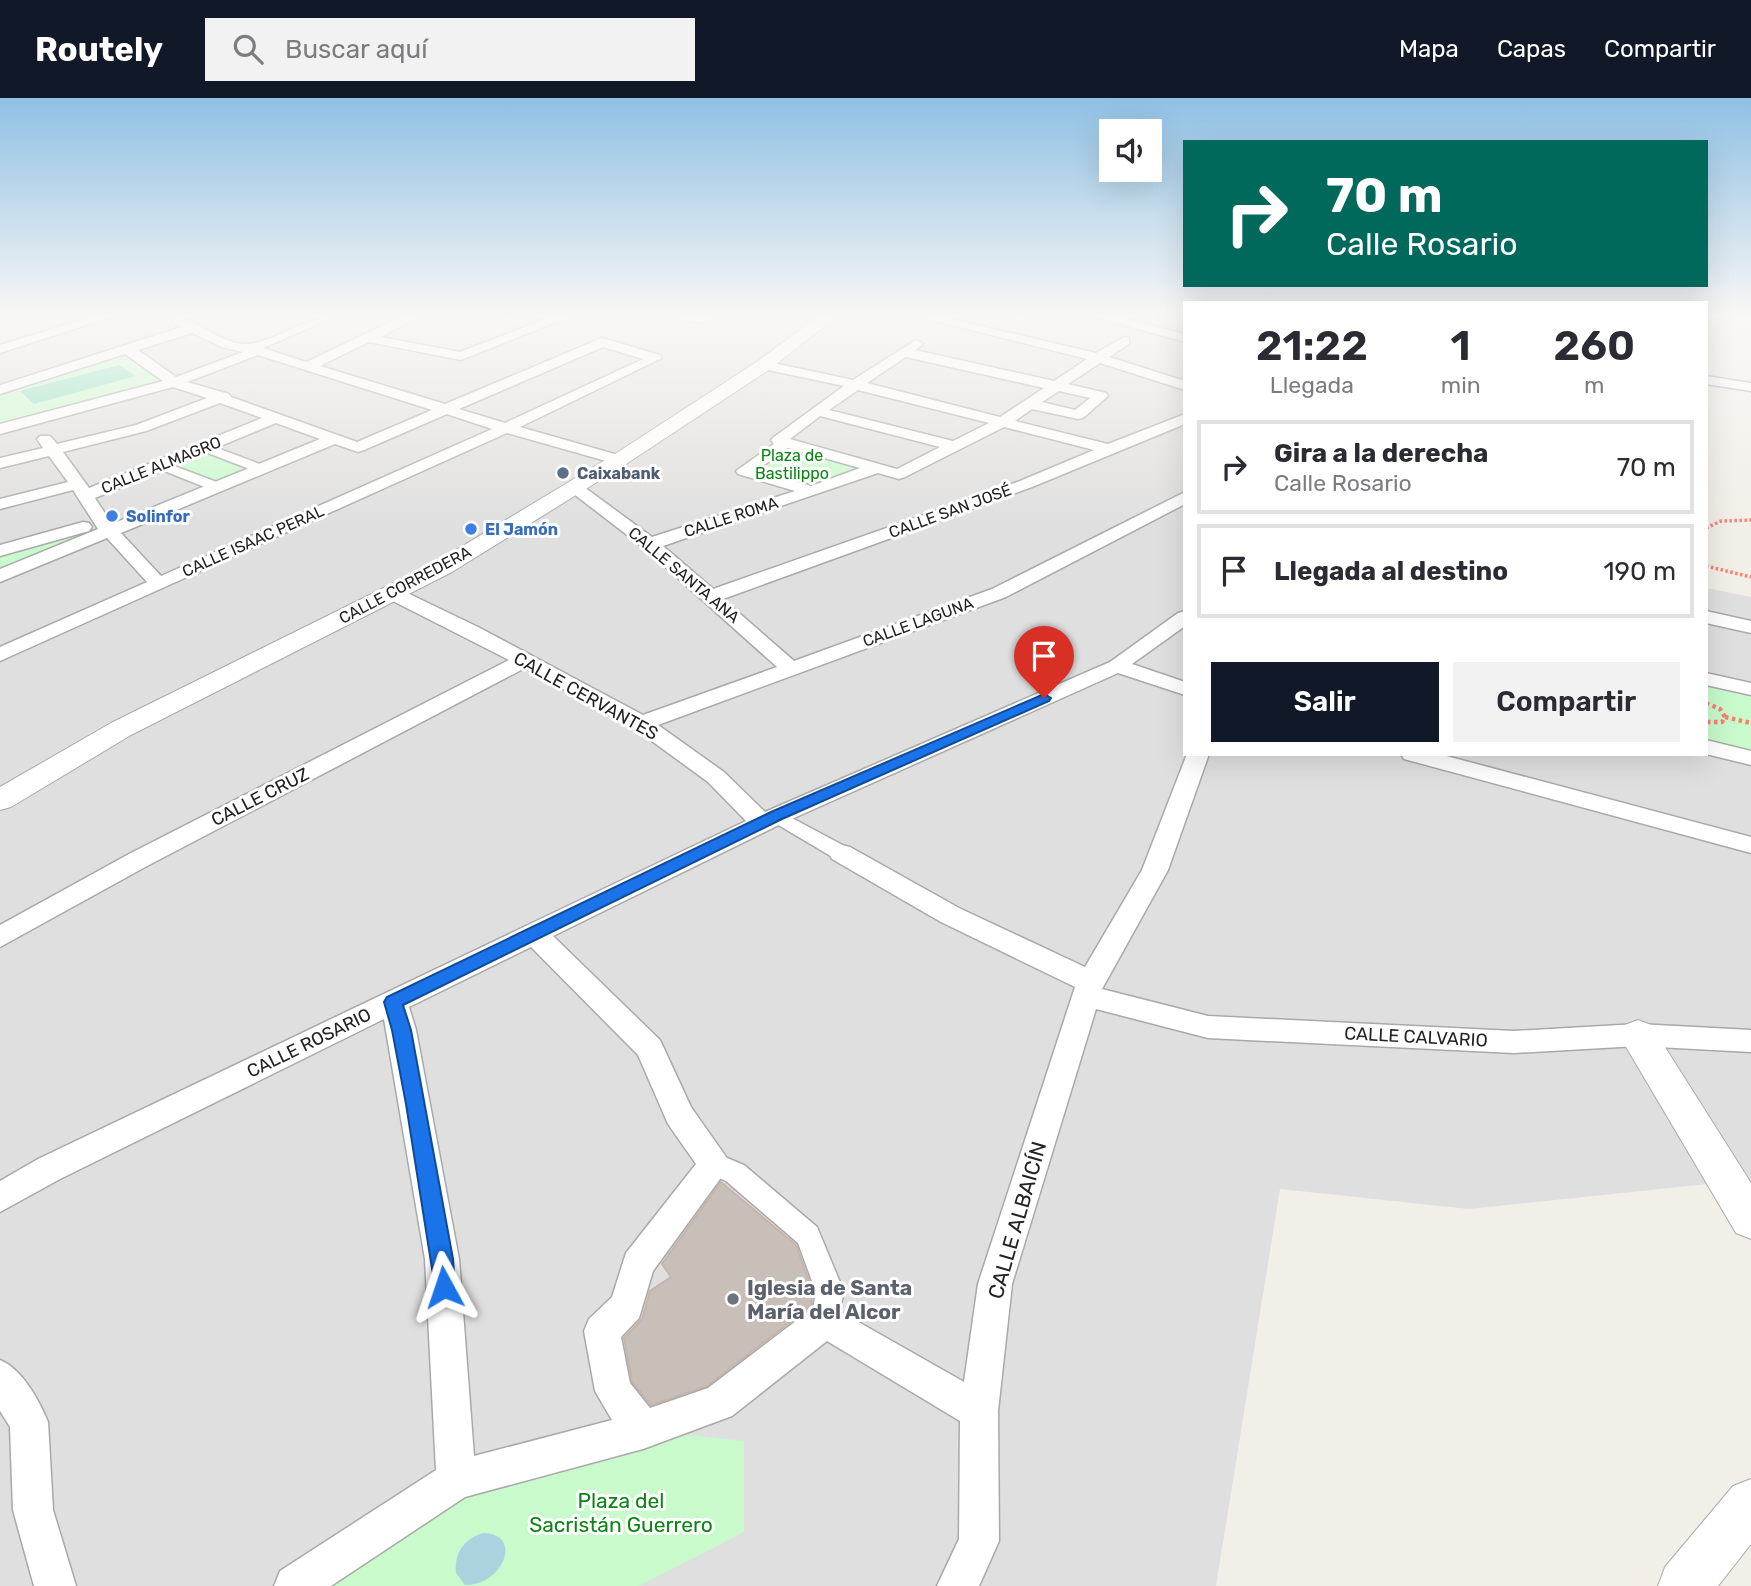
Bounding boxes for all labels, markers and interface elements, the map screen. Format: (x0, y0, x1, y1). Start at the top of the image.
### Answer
search box (205, 18, 695, 81)
text: Routely (35, 30, 163, 69)
icon: search (229, 30, 267, 68)
text: Buscar aquí (285, 34, 428, 65)
text: Mapa (1399, 35, 1459, 63)
text: Capas (1497, 35, 1566, 63)
text: Compartir (1604, 35, 1716, 63)
map controls (1099, 119, 1162, 182)
button: sound (1099, 119, 1162, 182)
text: 70 m (1326, 166, 1443, 224)
icon: right (1211, 168, 1302, 259)
text: Calle Rosario (1326, 225, 1518, 263)
text: 21:22 (1256, 321, 1368, 371)
text: 1 (1451, 321, 1471, 371)
text: 260 (1554, 321, 1635, 371)
text: Llegada (1270, 371, 1354, 399)
text: min (1441, 371, 1481, 399)
text: m (1584, 371, 1605, 399)
street label: CALLE ALMAGRO (98, 432, 224, 498)
text: Gira a la derecha (1274, 438, 1488, 469)
park label: Plaza de Bastilippo (755, 446, 829, 483)
icon: right (1215, 448, 1253, 486)
text: 70 m (1617, 452, 1676, 483)
place label: Caixabank (577, 464, 661, 483)
marker: Caixabank (555, 465, 571, 481)
text: Calle Rosario (1274, 469, 1412, 497)
street label: CALLE SAN JOSÉ (886, 480, 1014, 542)
street label: CALLE ROMA (682, 493, 781, 541)
street label: CALLE ISAAC PERAL (179, 501, 327, 581)
place label: Solinfor (126, 507, 190, 526)
marker: Solinfor (104, 508, 120, 524)
place label: El Jamón (485, 520, 558, 539)
marker: El Jamón (463, 521, 479, 537)
street label: CALLE SANTA ANA (625, 523, 744, 627)
street label: CALLE CORREDERA (336, 542, 475, 628)
icon: arrive (1215, 552, 1253, 590)
text: Llegada al destino (1274, 556, 1508, 587)
text: 190 m (1603, 556, 1676, 587)
street label: CALLE LAGUNA (860, 593, 976, 651)
pin (1014, 626, 1074, 698)
icon: arrive (1025, 637, 1063, 675)
street label: CALLE CERVANTES (510, 647, 662, 745)
button: Salir (1211, 662, 1439, 742)
button: Compartir (1453, 662, 1680, 742)
street label: CALLE CRUZ (207, 763, 313, 831)
street label: CALLE ROSARIO (243, 1003, 375, 1083)
street label: CALLE CALVARIO (1344, 1022, 1488, 1052)
street label: CALLE ALBAICÍN (983, 1138, 1051, 1302)
position arrow (407, 1250, 481, 1324)
place label: Iglesia de Santa María del Alcor (747, 1275, 912, 1324)
marker: Iglesia de Santa María del Alcor (725, 1291, 741, 1307)
park label: Plaza del Sacristán Guerrero (529, 1488, 713, 1537)

